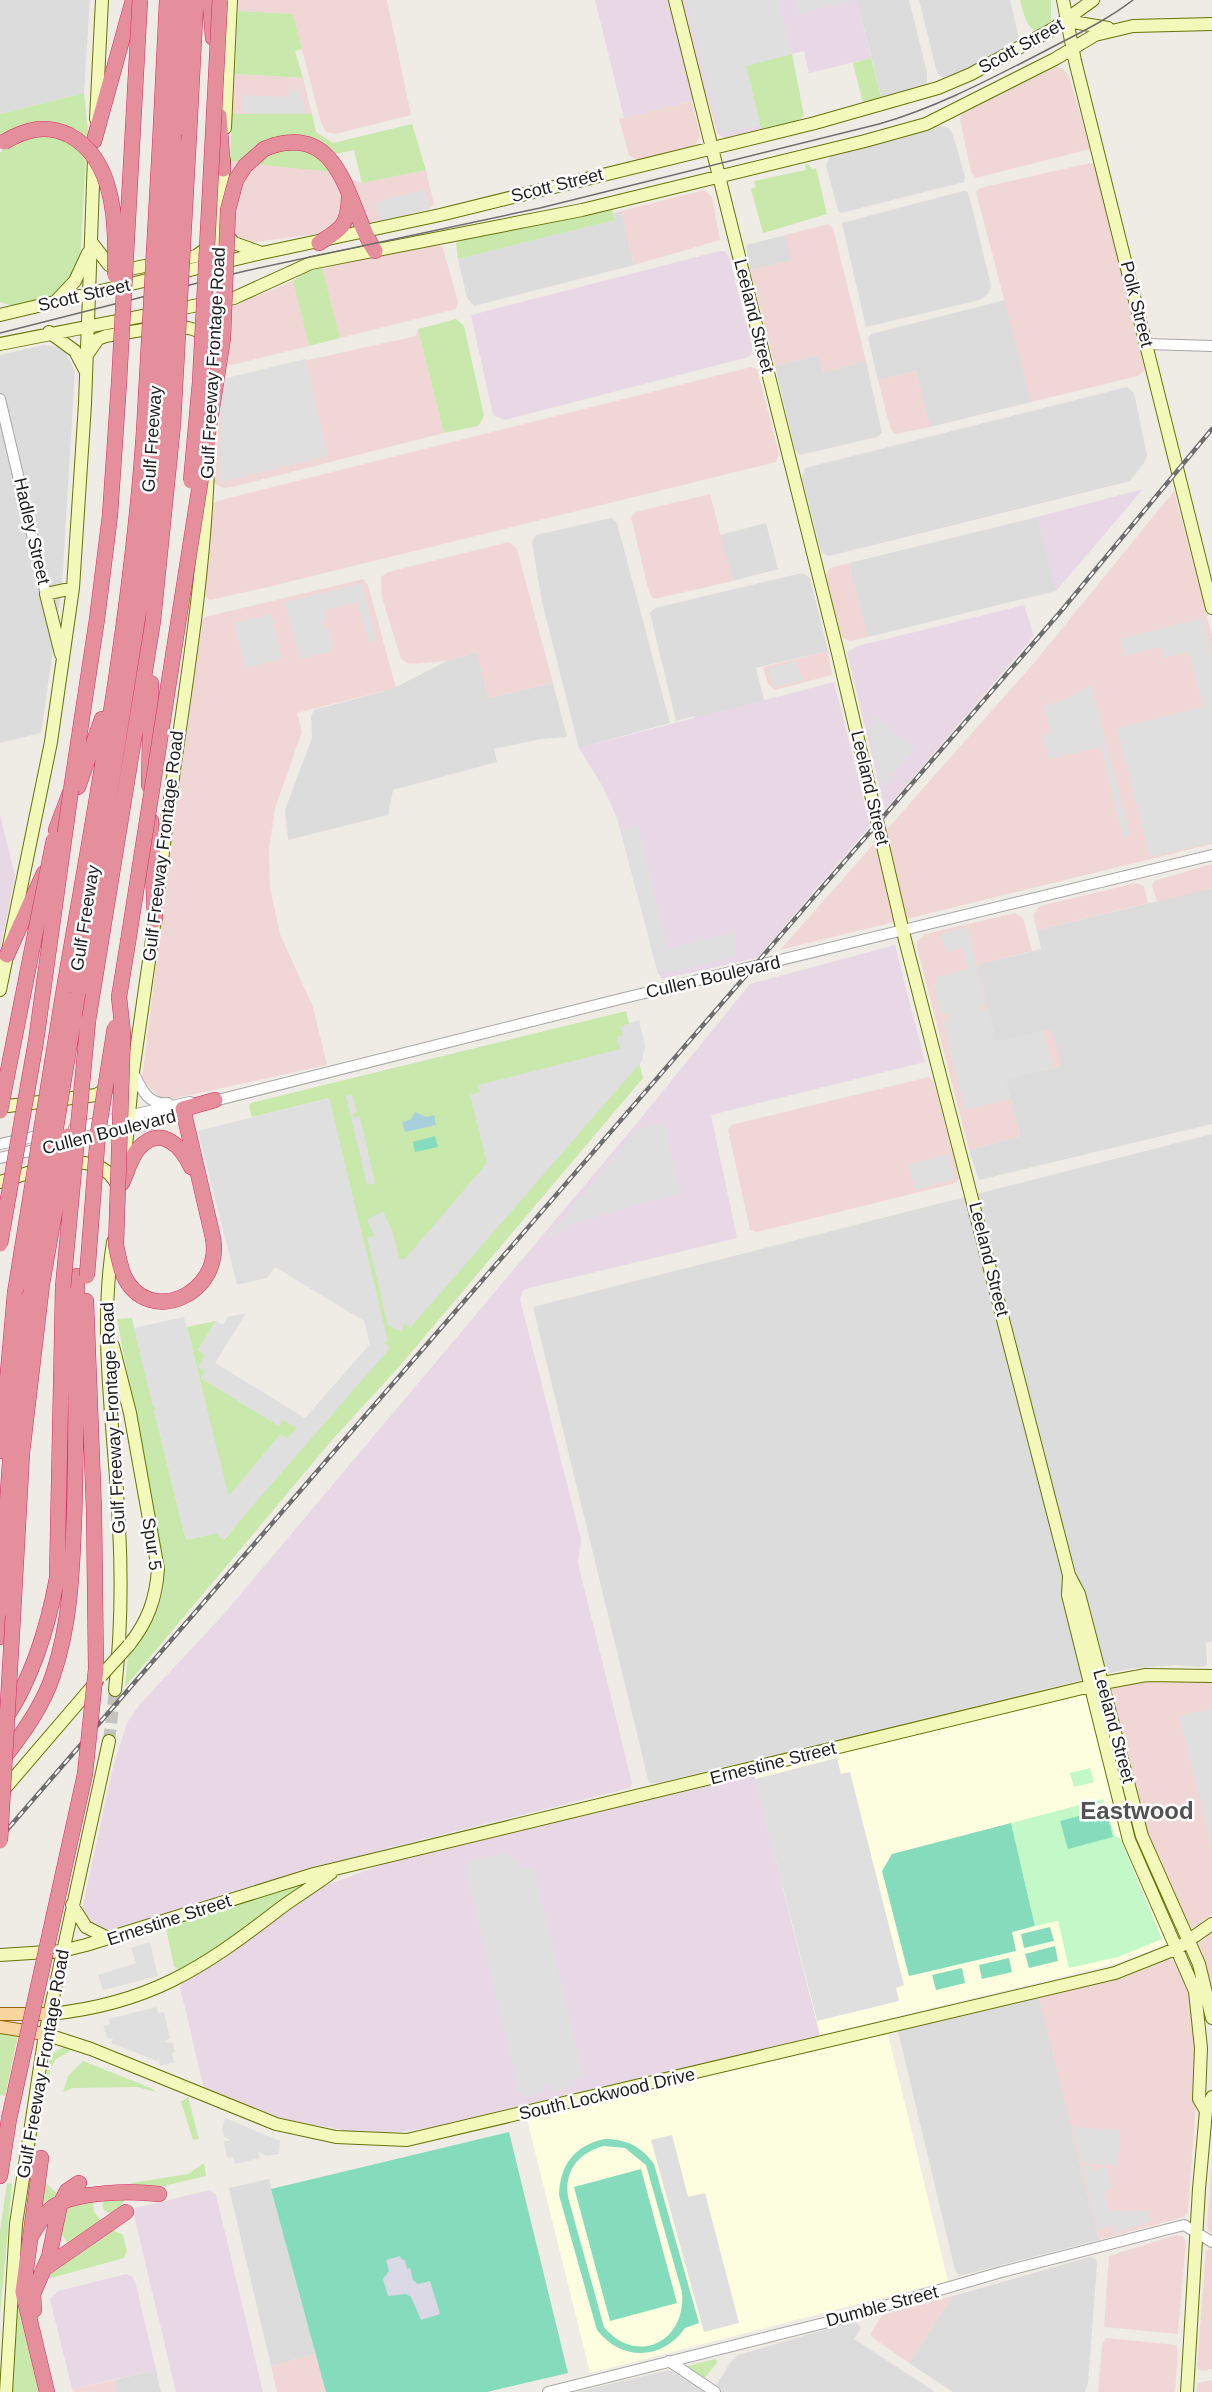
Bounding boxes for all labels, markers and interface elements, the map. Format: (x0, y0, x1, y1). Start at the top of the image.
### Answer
street label: Scott Street (975, 14, 1067, 78)
street label: Scott Street (509, 164, 605, 206)
street label: Gulf Freeway Frontage Road (197, 247, 229, 479)
street label: Leeland Street (730, 257, 778, 375)
street label: Polk Street (1117, 259, 1157, 349)
street label: Scott Street (36, 275, 132, 315)
street label: Gulf Freeway (138, 385, 166, 493)
street label: Hadley Street (10, 476, 54, 586)
street label: Leeland Street (847, 729, 893, 847)
street label: Gulf Freeway Frontage Road (139, 730, 187, 962)
street label: Gulf Freeway (67, 864, 103, 972)
street label: Cullen Boulevard (644, 952, 782, 1002)
street label: Cullen Boulevard (40, 1106, 178, 1158)
street label: Leeland Street (965, 1200, 1013, 1318)
street label: Gulf Freeway Frontage Road (97, 1302, 129, 1534)
street label: Spur 5 (138, 1516, 166, 1572)
street label: Leeland Street (1089, 1667, 1139, 1785)
street label: Ernestine Street (708, 1738, 838, 1788)
district label: Eastwood (1080, 1797, 1194, 1824)
street label: Ernestine Street (105, 1891, 233, 1949)
street label: Gulf Freeway Frontage Road (13, 1948, 73, 2180)
street label: South Lockwood Drive (517, 2064, 697, 2124)
street label: Dumble Street (824, 2281, 940, 2331)

